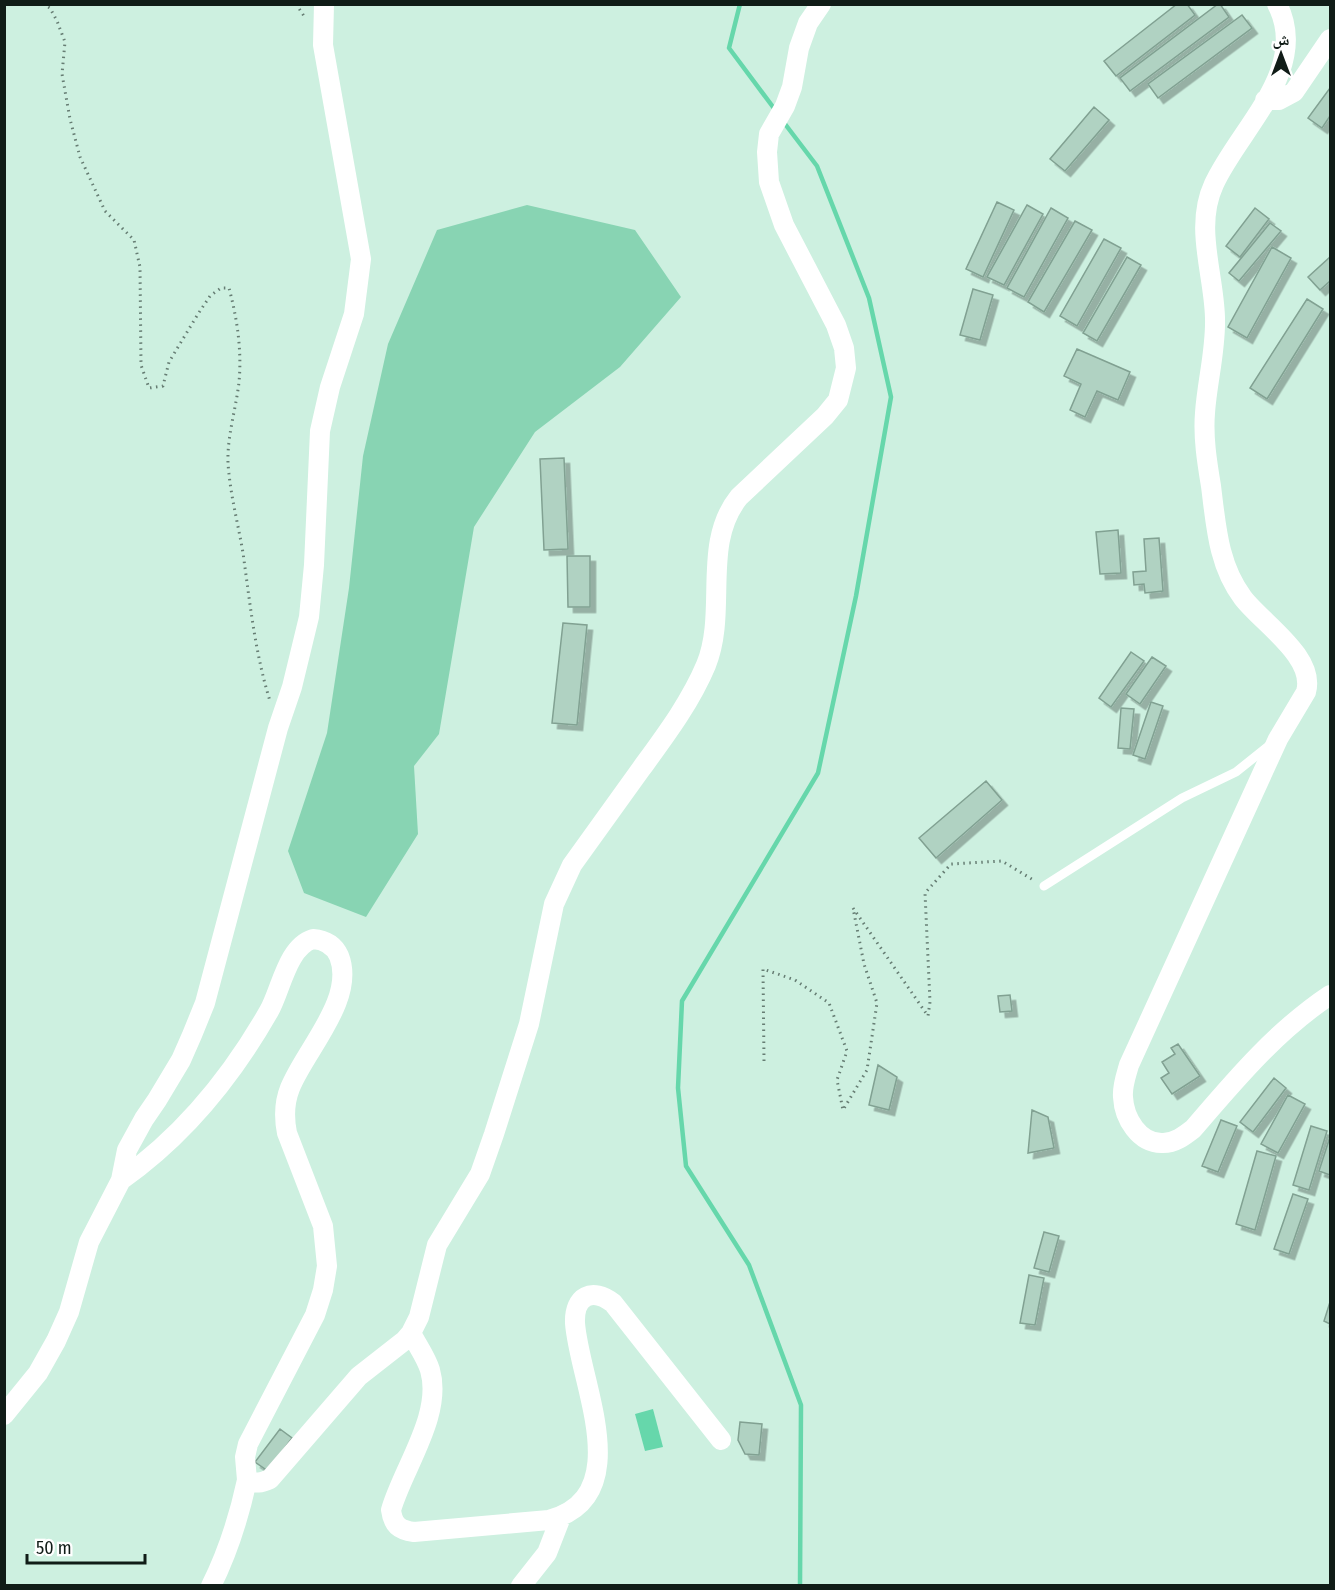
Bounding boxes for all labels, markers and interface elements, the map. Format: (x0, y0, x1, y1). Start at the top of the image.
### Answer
north arrow (1251, 24, 1311, 84)
text: ش (1273, 30, 1290, 49)
scale bar (27, 1527, 146, 1565)
text: 50 m (36, 1537, 72, 1559)

